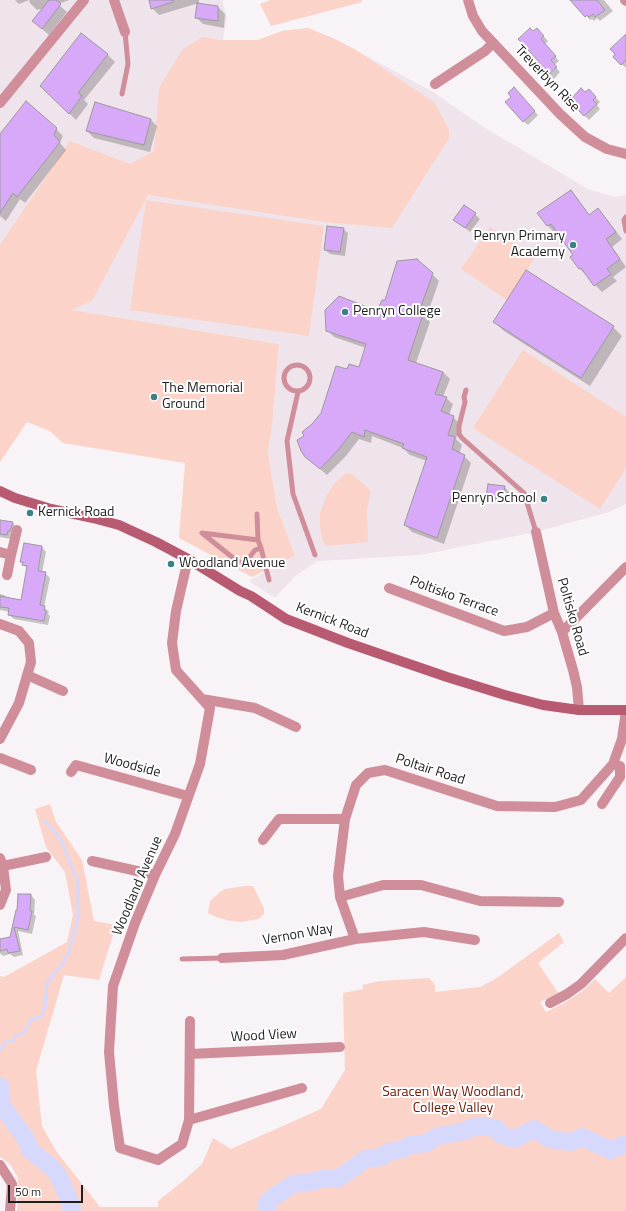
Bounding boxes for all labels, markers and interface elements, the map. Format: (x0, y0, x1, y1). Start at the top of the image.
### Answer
street label: Treverbyn Rise (511, 42, 583, 116)
place label: Penryn Primary Academy (473, 229, 565, 262)
marker: Penryn Primary Academy (568, 240, 578, 250)
place label: Penryn College (353, 304, 441, 320)
marker: Penryn College (340, 307, 350, 317)
place label: The Memorial Ground (162, 381, 243, 414)
marker: The Memorial Ground (149, 392, 159, 402)
place label: Penryn School (452, 491, 536, 507)
marker: Penryn School (539, 494, 549, 504)
place label: Kernick Road (38, 505, 114, 521)
marker: Kernick Road (25, 508, 35, 518)
place label: Woodland Avenue (179, 556, 285, 572)
marker: Woodland Avenue (166, 559, 176, 569)
street label: Poltisko Terrace (407, 573, 501, 621)
street label: Poltisko Road (553, 576, 591, 658)
street label: Kernick Road (293, 599, 371, 643)
street label: Woodside (102, 750, 162, 782)
street label: Poltair Road (393, 751, 467, 789)
street label: Woodland Avenue (109, 834, 167, 938)
street label: Vernon Way (262, 921, 334, 949)
street label: Wood View (230, 1026, 298, 1046)
park label: Saracen Way Woodland, College Valley (382, 1085, 524, 1118)
scale bar (10, 1177, 85, 1203)
text: 50 m (15, 1182, 41, 1201)

